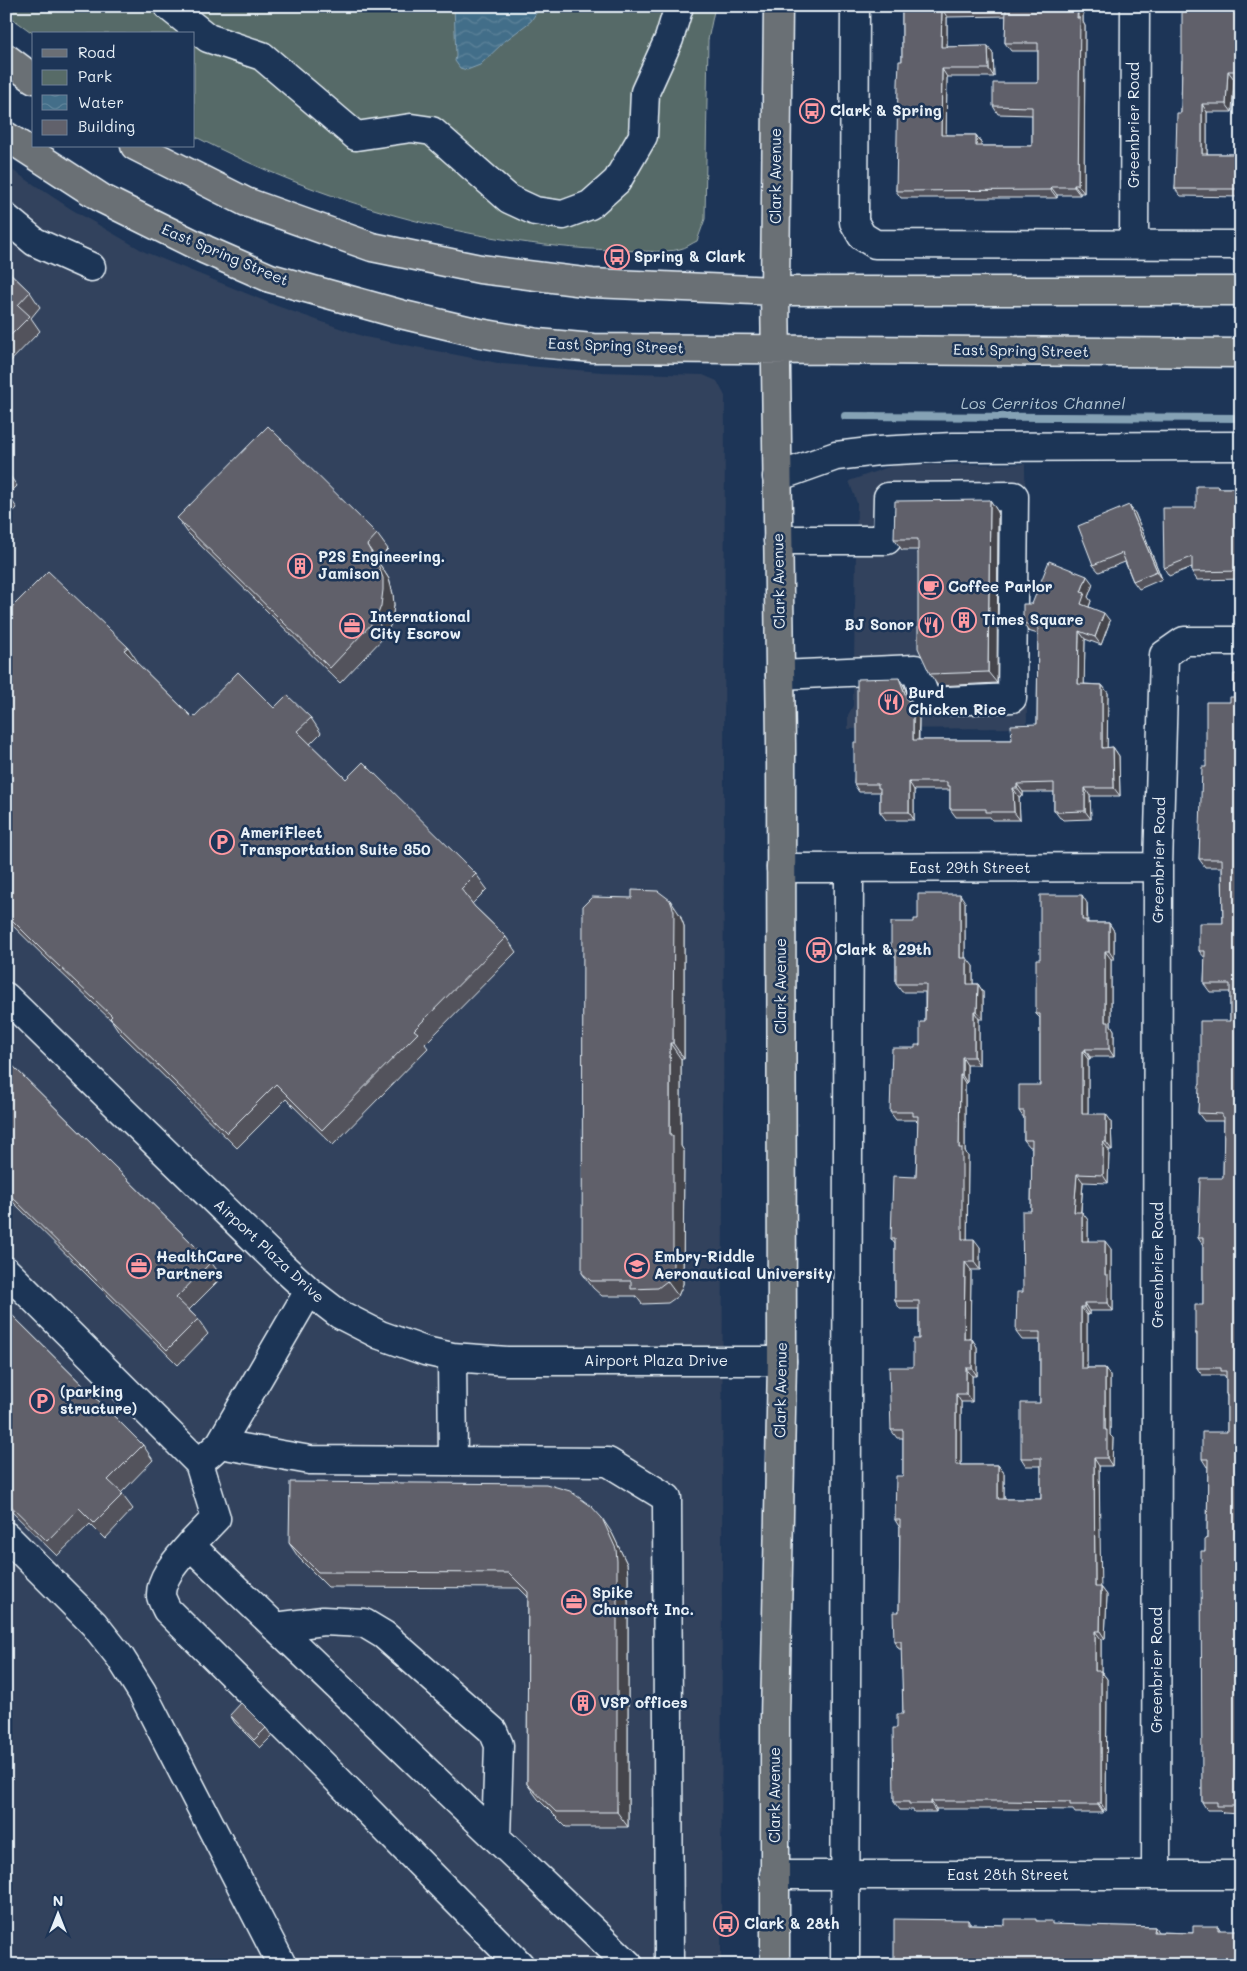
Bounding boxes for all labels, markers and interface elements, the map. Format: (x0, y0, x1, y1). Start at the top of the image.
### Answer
legend (32, 32, 195, 148)
text: Road (78, 42, 115, 62)
street label: Greenbrier Road (1123, 62, 1143, 188)
text: Park (78, 66, 112, 86)
text: Water (78, 92, 124, 112)
bus stop icon: Clark & Spring (799, 98, 825, 124)
place label: Clark & Spring (830, 100, 942, 120)
text: Building (78, 116, 135, 136)
street label: Clark Avenue (765, 128, 785, 224)
street label: East Spring Street (159, 218, 292, 290)
bus stop icon: Spring & Clark (604, 244, 630, 270)
place label: Spring & Clark (634, 246, 746, 266)
street label: East Spring Street (548, 333, 684, 357)
street label: East Spring Street (953, 339, 1089, 361)
water label: Los Cerritos Channel (961, 392, 1125, 413)
street label: Clark Avenue (767, 533, 789, 629)
place label: P2S Engineering. Jamison (318, 546, 445, 583)
building icon: P2S Engineering. Jamison (287, 553, 313, 579)
cafe icon: Coffee Parlor (918, 574, 944, 600)
place label: Coffee Parlor (948, 576, 1053, 596)
place label: International City Escrow (370, 606, 470, 643)
building icon: Times Square (951, 607, 977, 633)
place label: Times Square (982, 609, 1083, 629)
restaurant icon: BJ Sonor (918, 612, 944, 638)
office icon: International City Escrow (339, 613, 365, 639)
place label: BJ Sonor (845, 614, 914, 634)
place label: Burd Chicken Rice (908, 682, 1006, 719)
restaurant icon: Burd Chicken Rice (878, 689, 904, 715)
street label: Greenbrier Road (1147, 797, 1169, 923)
place label: AmeriFleet Transportation Suite 350 (240, 822, 431, 859)
parking icon: AmeriFleet Transportation Suite 350 (209, 829, 235, 855)
street label: East 29th Street (909, 857, 1031, 877)
bus stop icon: Clark & 29th (806, 937, 832, 963)
street label: Clark Avenue (770, 938, 790, 1034)
place label: Clark & 29th (836, 939, 931, 959)
street label: Airport Plaza Drive (210, 1194, 329, 1307)
street label: Greenbrier Road (1147, 1202, 1167, 1328)
place label: HealthCare Partners (156, 1246, 243, 1283)
place label: Embry-Riddle Aeronautical University (654, 1246, 833, 1283)
office icon: HealthCare Partners (126, 1253, 152, 1279)
school or university icon: Embry-Riddle Aeronautical University (624, 1253, 650, 1279)
street label: Clark Avenue (769, 1342, 791, 1438)
street label: Airport Plaza Drive (584, 1350, 728, 1370)
place label: (parking structure) (60, 1381, 137, 1418)
parking icon: (parking structure) (29, 1388, 55, 1414)
place label: Spike Chunsoft Inc. (592, 1582, 694, 1619)
office icon: Spike Chunsoft Inc. (561, 1589, 587, 1615)
street label: Greenbrier Road (1146, 1607, 1166, 1733)
building icon: VSP offices (570, 1690, 596, 1716)
place label: VSP offices (600, 1692, 687, 1712)
street label: Clark Avenue (764, 1747, 784, 1843)
street label: East 28th Street (947, 1864, 1069, 1884)
north arrow (32, 1888, 82, 1938)
text: N (53, 1891, 63, 1910)
bus stop icon: Clark & 28th (713, 1911, 739, 1937)
place label: Clark & 28th (744, 1913, 840, 1933)

